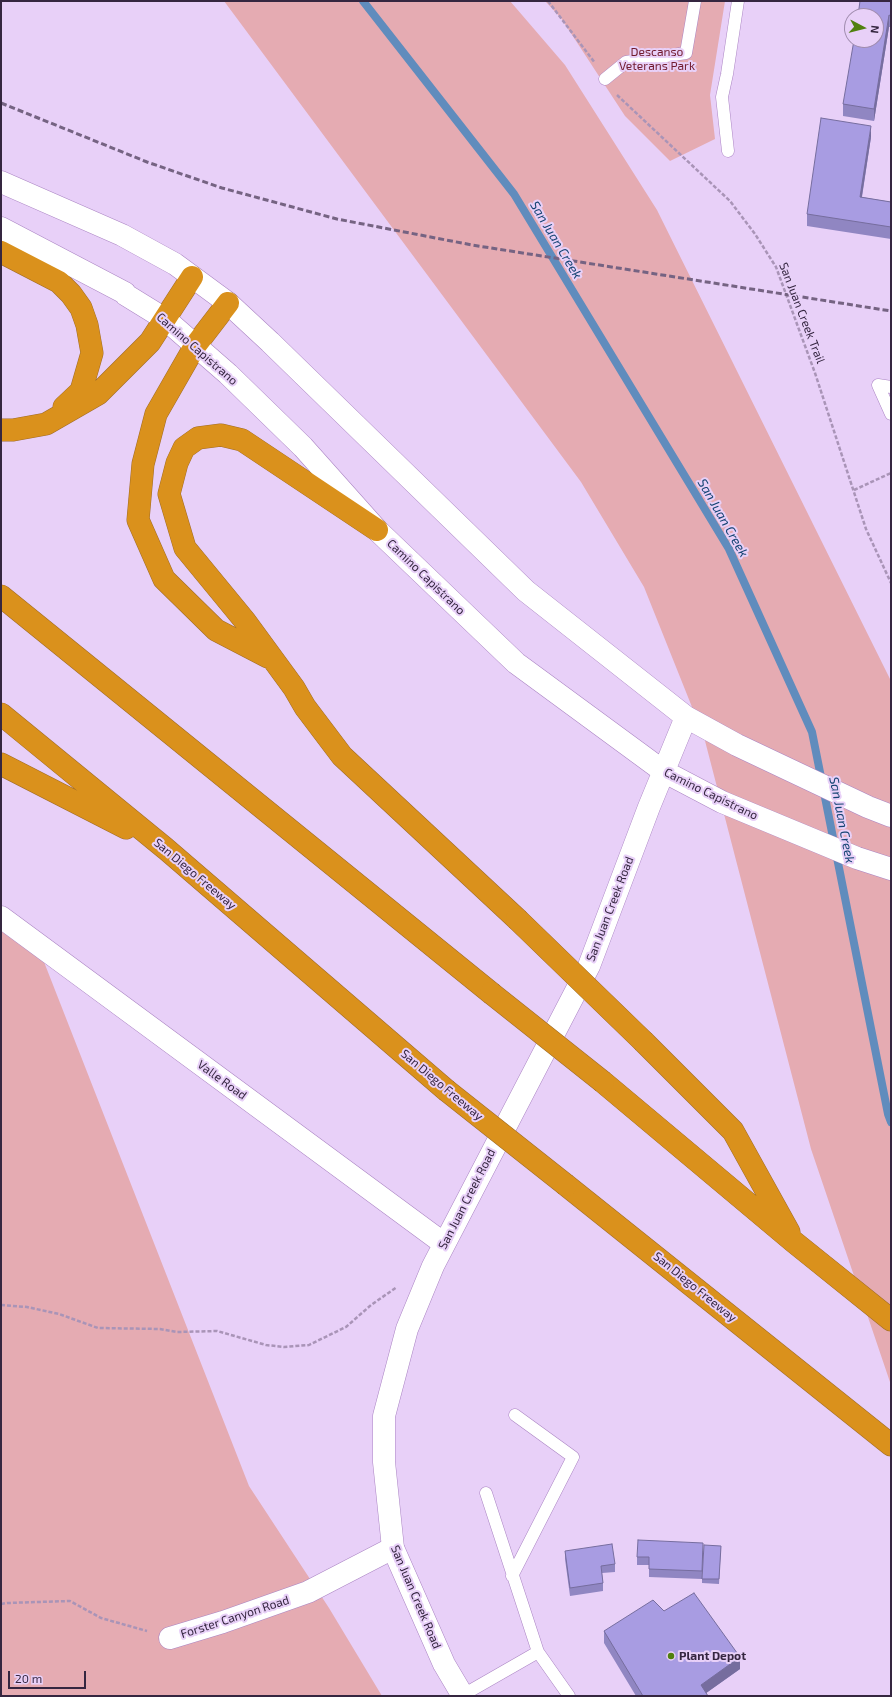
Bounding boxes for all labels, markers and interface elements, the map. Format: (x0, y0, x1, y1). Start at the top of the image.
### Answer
north arrow (844, 8, 884, 48)
text: N (868, 25, 882, 34)
park label: Descanso Veterans Park (619, 45, 695, 73)
water label: San Juan Creek (527, 198, 585, 282)
street label: San Juan Creek Trail (776, 260, 828, 366)
street label: Camino Capistrano (154, 310, 240, 388)
water label: San Juan Creek (694, 476, 752, 560)
street label: Camino Capistrano (384, 536, 468, 618)
street label: Camino Capistrano (662, 765, 760, 823)
water label: San Juan Creek (826, 775, 858, 865)
street label: San Diego Freeway (151, 835, 239, 913)
street label: San Juan Creek Road (583, 855, 637, 963)
street label: San Diego Freeway (398, 1046, 486, 1124)
street label: Valle Road (195, 1057, 249, 1103)
street label: San Juan Creek Road (435, 1146, 499, 1252)
street label: San Diego Freeway (650, 1249, 740, 1325)
street label: San Juan Creek Road (388, 1543, 444, 1651)
street label: Forster Canyon Road (179, 1593, 291, 1641)
place label: Plant Depot (679, 1649, 746, 1663)
marker: Plant Depot (666, 1651, 676, 1661)
scale bar (10, 1663, 88, 1689)
text: 20 m (15, 1671, 42, 1685)

